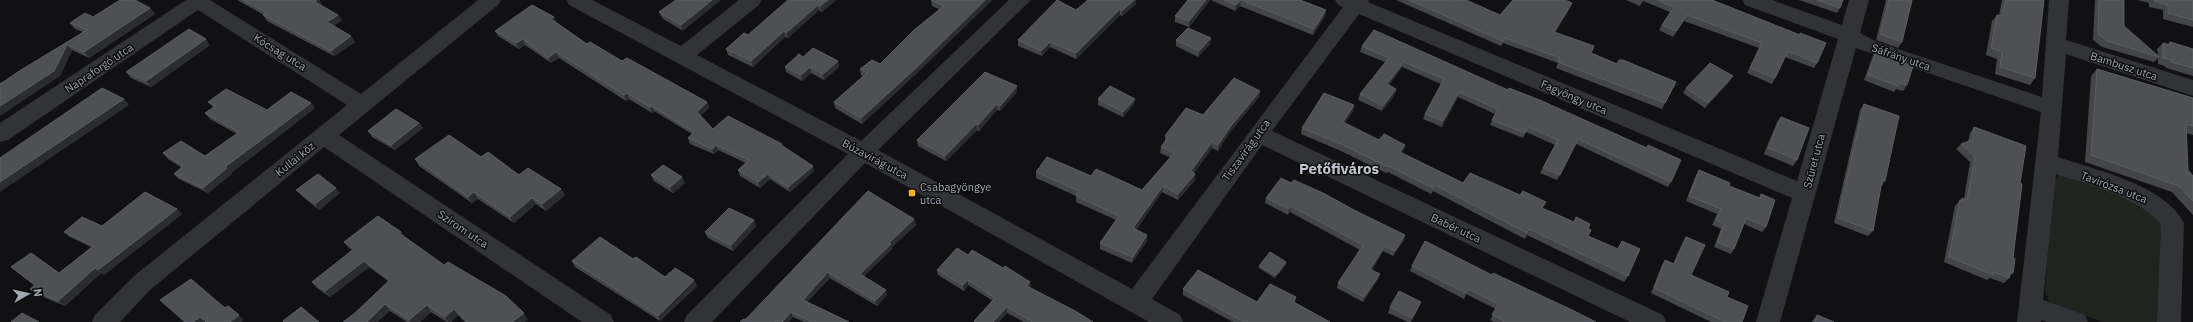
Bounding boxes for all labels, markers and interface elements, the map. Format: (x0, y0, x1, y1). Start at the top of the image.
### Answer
street label: Kócsag utca (251, 30, 309, 74)
street label: Napraforgó utca (62, 40, 136, 96)
street label: Sáfrány utca (1870, 40, 1932, 74)
street label: Bambusz utca (2089, 49, 2159, 83)
street label: Fagyöngy utca (1539, 77, 1609, 117)
street label: Tiszavirág utca (1219, 116, 1273, 184)
street label: Szüret utca (1800, 132, 1828, 190)
street label: Búzavirág utca (840, 136, 910, 182)
street label: Kullai köz (272, 139, 318, 179)
district label: Petőfiváros (1299, 159, 1380, 178)
street label: Tavirózsa utca (2079, 168, 2149, 206)
place label: Csabagyöngye utca (920, 180, 991, 207)
marker: Csabagyöngye utca (907, 188, 917, 198)
street label: Szirom utca (435, 207, 491, 251)
street label: Babér utca (1429, 210, 1483, 246)
north arrow (8, 274, 48, 314)
text: N (30, 288, 45, 298)

